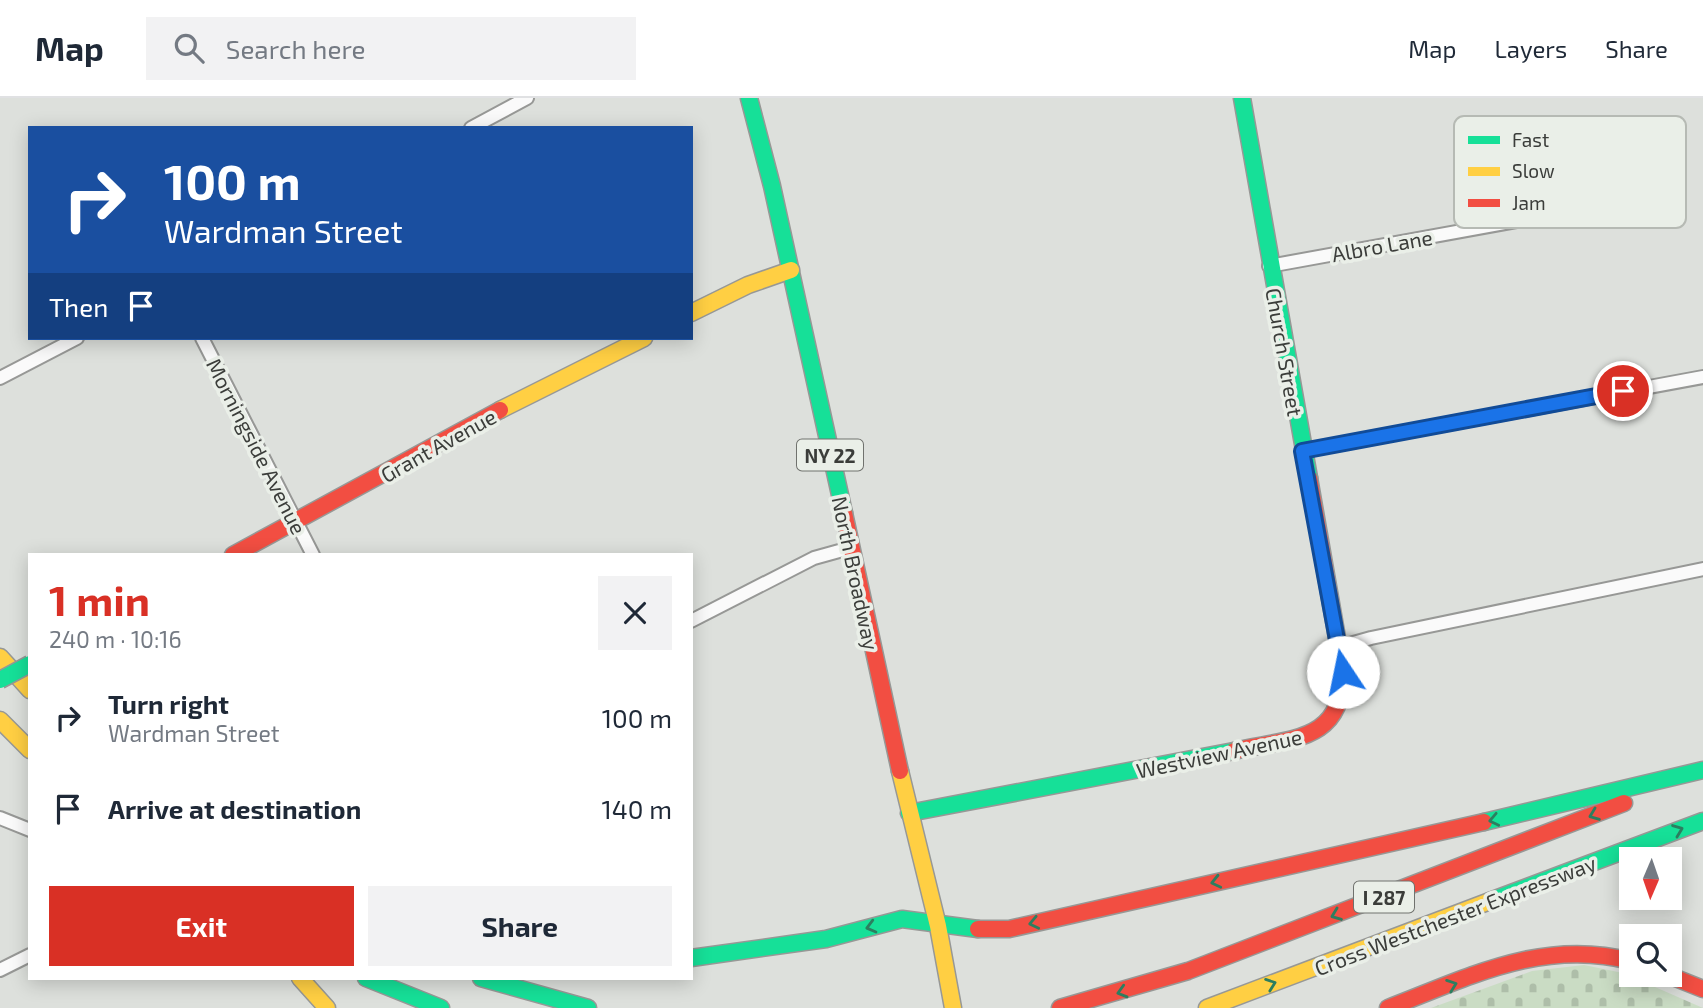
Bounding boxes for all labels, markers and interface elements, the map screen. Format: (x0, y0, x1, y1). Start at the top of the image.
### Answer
search box (146, 17, 636, 80)
text: Map (35, 28, 104, 68)
icon: search (170, 29, 208, 67)
text: Search here (226, 33, 365, 64)
text: Map (1408, 34, 1456, 63)
text: Layers (1494, 34, 1567, 63)
text: Share (1605, 34, 1668, 63)
legend (1454, 116, 1686, 228)
text: Fast (1512, 128, 1549, 151)
text: 100 m (164, 151, 301, 210)
icon: right (49, 154, 140, 245)
text: Slow (1512, 159, 1555, 182)
text: Jam (1512, 191, 1546, 214)
text: Wardman Street (164, 211, 403, 249)
street label: Albro Lane (1330, 224, 1434, 266)
street label: Church Street (1261, 286, 1309, 418)
icon: arrive (122, 287, 160, 325)
text: Then (49, 291, 108, 322)
street label: Morningside Avenue (202, 354, 312, 538)
pin (1593, 361, 1653, 421)
icon: arrive (1604, 372, 1642, 410)
street label: Grant Avenue (376, 403, 500, 487)
road number: NY 22 (797, 440, 863, 470)
street label: North Broadway (827, 494, 885, 652)
text: 1 min (49, 574, 150, 624)
button: close (598, 576, 672, 650)
text: 240 m · 10:16 (49, 625, 182, 653)
position arrow (1306, 635, 1380, 709)
text: Turn right (108, 688, 229, 719)
icon: right (49, 699, 87, 737)
text: 100 m (602, 702, 672, 733)
text: Wardman Street (108, 719, 280, 747)
street label: Westview Avenue (1134, 723, 1304, 783)
icon: arrive (49, 790, 87, 828)
text: Arrive at destination (108, 793, 361, 824)
text: 140 m (601, 793, 672, 824)
one-way arrow (1588, 807, 1600, 821)
one-way arrow (1488, 812, 1500, 827)
one-way arrow (1672, 824, 1684, 838)
north arrow (1619, 847, 1682, 910)
map controls (1619, 847, 1682, 987)
street label: Cross Westchester Expressway (1311, 850, 1599, 980)
one-way arrow (1210, 874, 1222, 888)
road number: I 287 (1354, 882, 1414, 912)
button: Exit (49, 886, 354, 966)
button: Share (368, 886, 672, 966)
one-way arrow (1331, 907, 1343, 921)
one-way arrow (1028, 915, 1040, 930)
one-way arrow (866, 919, 878, 933)
button: search (1619, 924, 1682, 987)
one-way arrow (1264, 979, 1276, 993)
one-way arrow (1445, 980, 1457, 994)
one-way arrow (1116, 984, 1128, 998)

